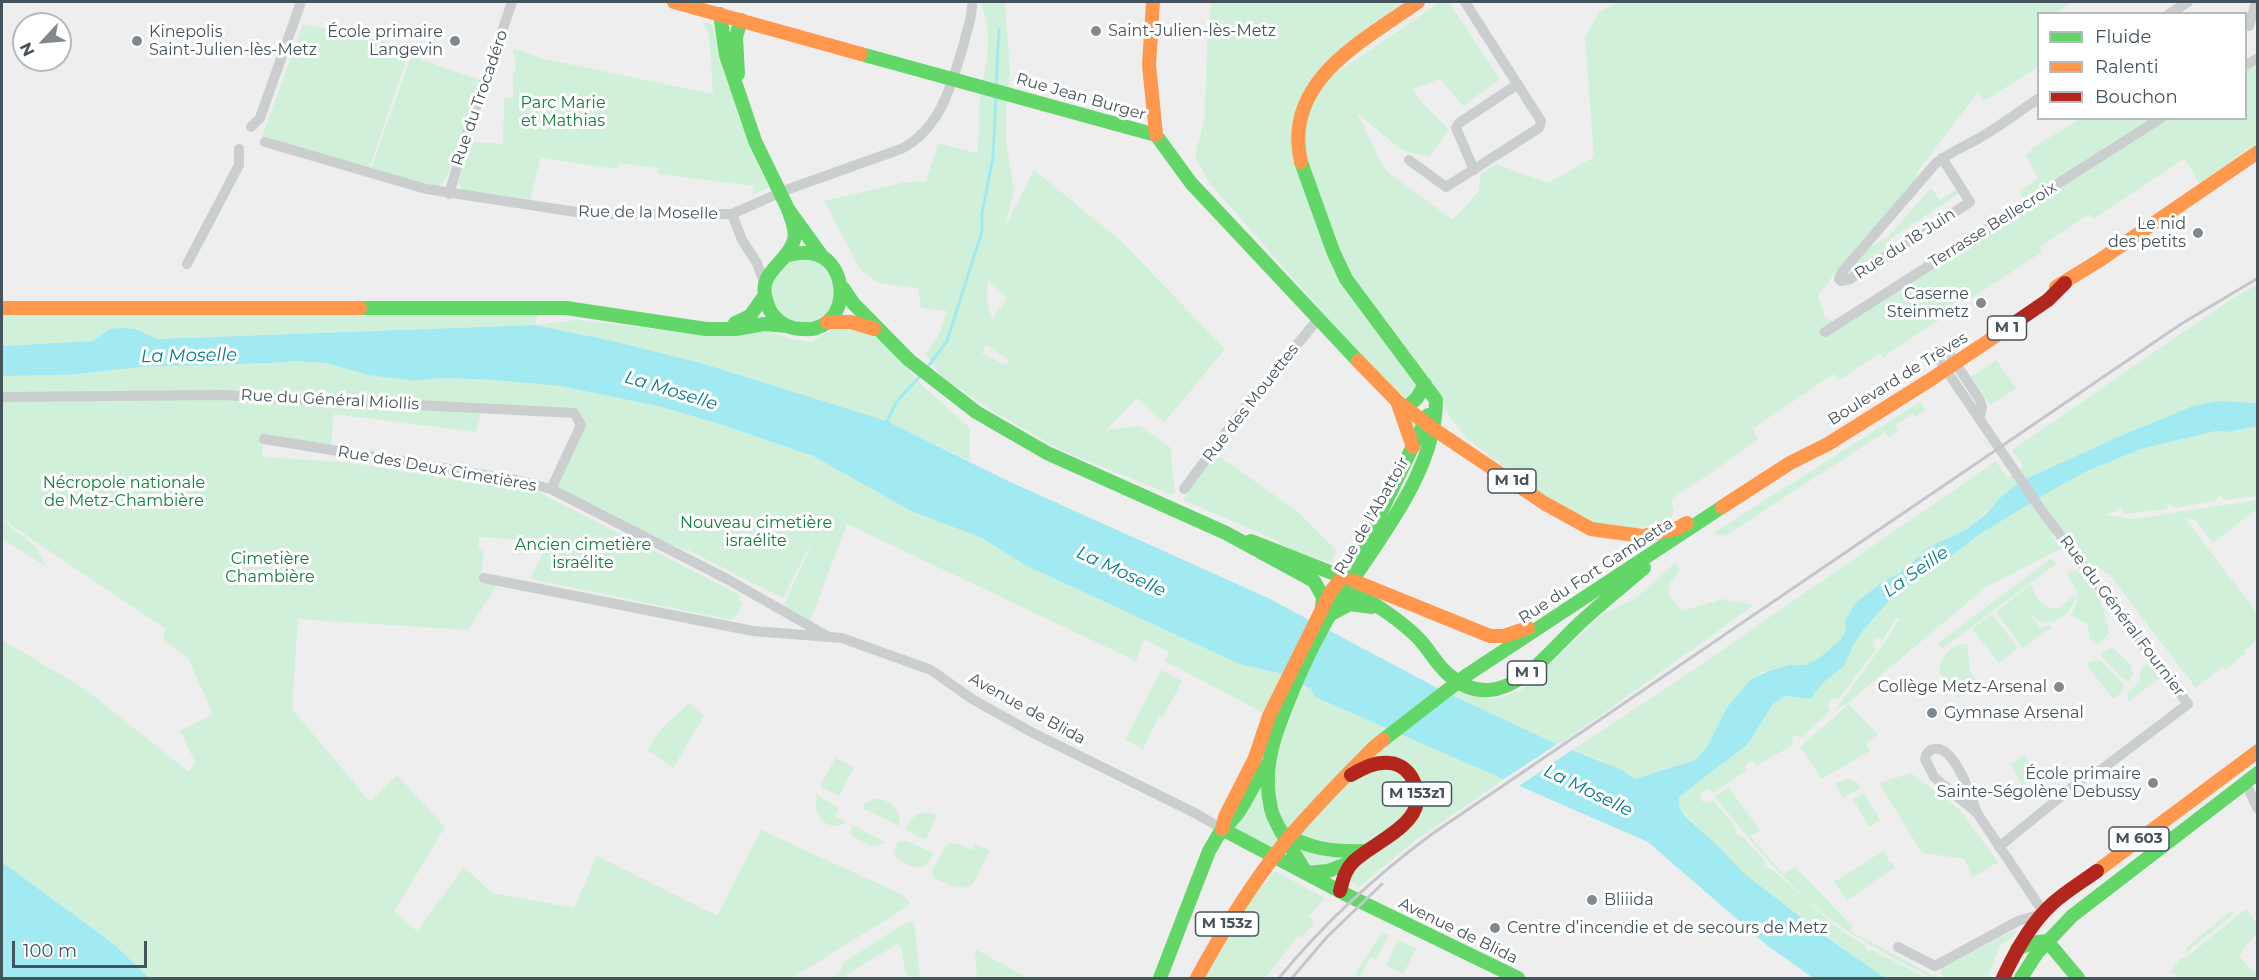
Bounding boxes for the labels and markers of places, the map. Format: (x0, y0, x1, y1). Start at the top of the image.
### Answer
place label: Saint-Julien-lès-Metz (1108, 21, 1276, 41)
place label: Kinepolis Saint-Julien-lès-Metz (149, 22, 317, 60)
place label: École primaire Langevin (327, 22, 443, 60)
marker: Saint-Julien-lès-Metz (1089, 24, 1103, 38)
marker: Kinepolis Saint-Julien-lès-Metz (130, 34, 144, 48)
marker: École primaire Langevin (448, 34, 462, 48)
place label: Le nid des petits (2108, 214, 2186, 252)
marker: Le nid des petits (2191, 226, 2205, 240)
place label: Caserne Steinmetz (1887, 284, 1969, 322)
marker: Caserne Steinmetz (1974, 296, 1988, 310)
place label: Collège Metz-Arsenal (1878, 677, 2047, 697)
marker: Collège Metz-Arsenal (2052, 680, 2066, 694)
place label: Gymnase Arsenal (1944, 703, 2084, 723)
marker: Gymnase Arsenal (1925, 706, 1939, 720)
place label: École primaire Sainte-Ségolène Debussy (1937, 764, 2141, 802)
marker: École primaire Sainte-Ségolène Debussy (2146, 776, 2160, 790)
place label: Bliiida (1604, 890, 1654, 910)
marker: Bliiida (1585, 893, 1599, 907)
place label: Centre d’incendie et de secours de Metz (1507, 918, 1828, 938)
marker: Centre d’incendie et de secours de Metz (1488, 921, 1502, 935)

